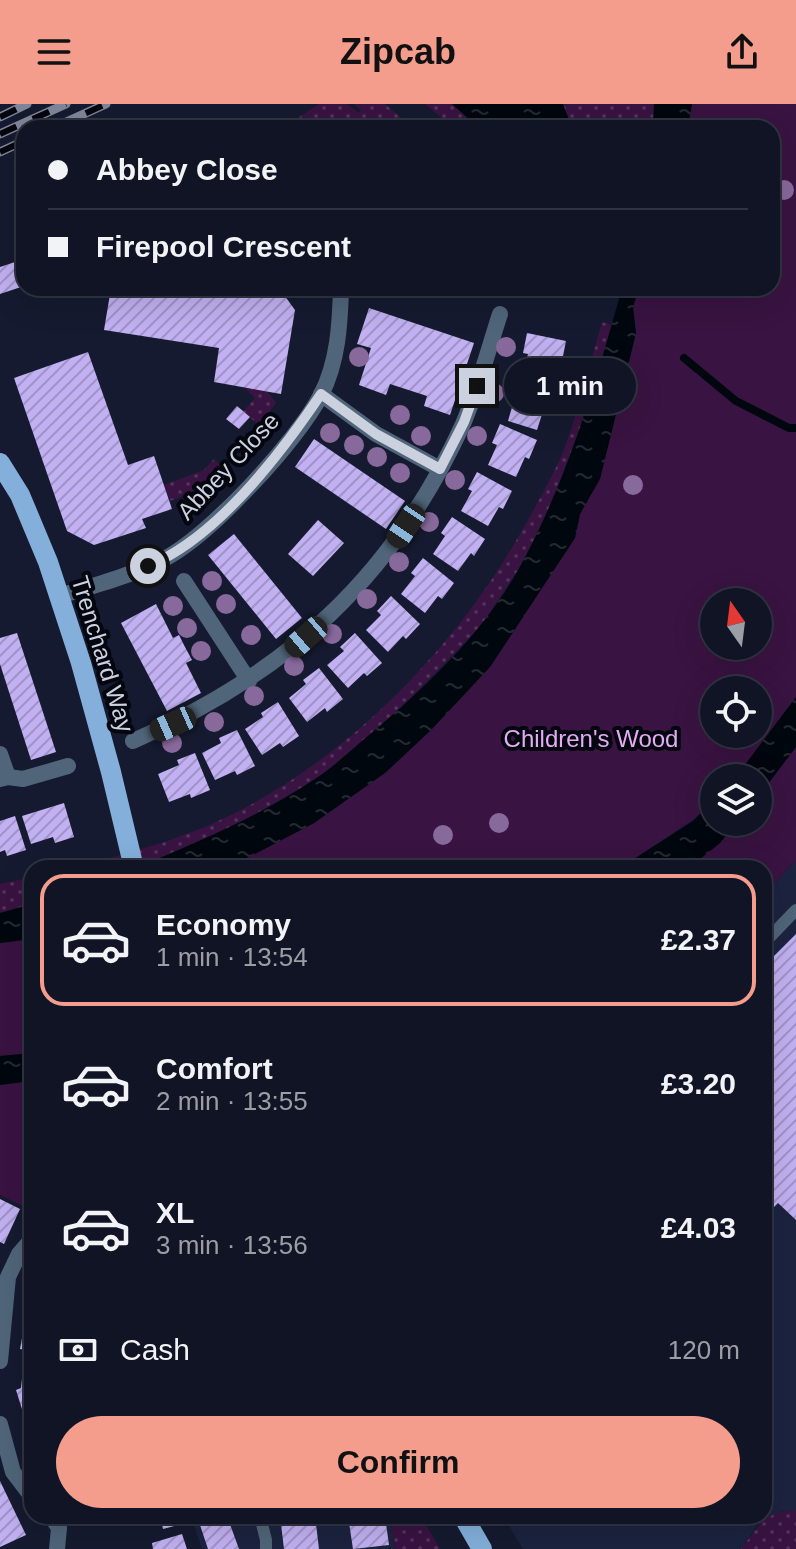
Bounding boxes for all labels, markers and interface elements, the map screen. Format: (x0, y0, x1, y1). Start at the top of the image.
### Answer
icon: menu (32, 30, 76, 74)
icon: share (720, 30, 764, 74)
text: Zipcab (340, 31, 456, 72)
text: Abbey Close (96, 153, 278, 186)
text: Firepool Crescent (96, 230, 351, 263)
callout: 1 min (505, 358, 637, 414)
route end (459, 368, 495, 404)
text: 1 min (536, 371, 604, 401)
street label: Abbey Close (172, 407, 284, 525)
car (383, 499, 429, 553)
route start (130, 548, 166, 584)
street label: Trenchard Way (66, 572, 140, 736)
north arrow (700, 588, 772, 660)
map controls (700, 588, 772, 836)
car (280, 612, 332, 662)
button: locate (700, 676, 772, 748)
car (146, 703, 200, 745)
park label: Children's Wood (504, 725, 678, 752)
button: layers (700, 764, 772, 836)
icon: car (60, 904, 132, 976)
text: Economy (156, 908, 291, 941)
text: £2.37 (661, 923, 736, 956)
text: 1 min · 13:54 (156, 942, 308, 972)
icon: car (60, 1048, 132, 1120)
text: Comfort (156, 1052, 273, 1085)
text: £3.20 (661, 1067, 736, 1100)
text: 2 min · 13:55 (156, 1086, 308, 1116)
icon: car (60, 1192, 132, 1264)
text: XL (156, 1196, 194, 1229)
text: £4.03 (661, 1211, 736, 1244)
text: 3 min · 13:56 (156, 1230, 308, 1260)
icon: cash (56, 1328, 100, 1372)
text: Cash (120, 1333, 190, 1366)
text: 120 m (668, 1335, 740, 1365)
button: Confirm (56, 1416, 740, 1508)

